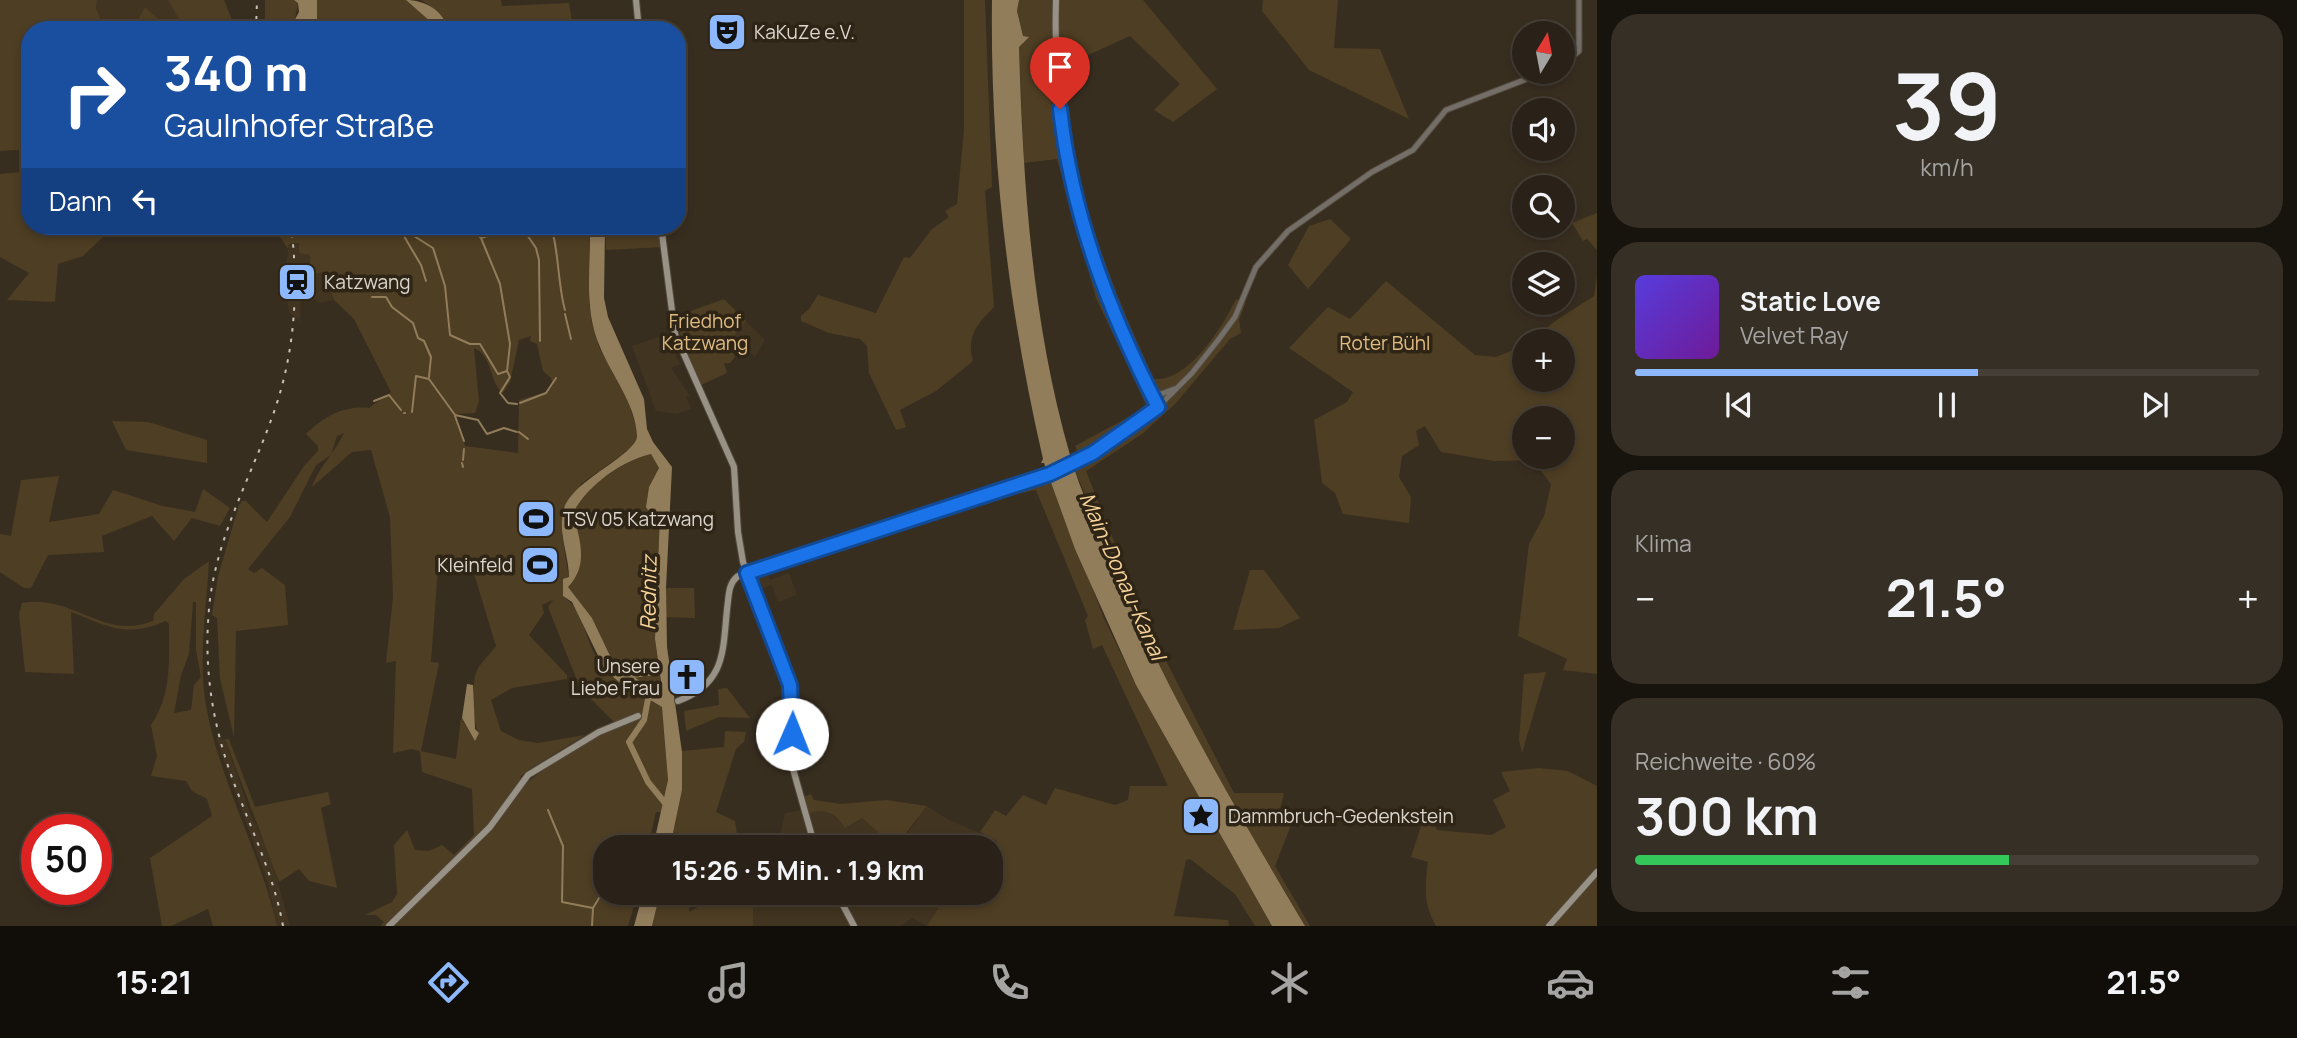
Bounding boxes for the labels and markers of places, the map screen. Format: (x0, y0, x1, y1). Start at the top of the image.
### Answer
theatre icon: KaKuZe e.V. (706, 11, 748, 53)
place label: KaKuZe e.V. (754, 19, 855, 45)
pin (1030, 37, 1090, 109)
station icon: Katzwang (276, 261, 318, 303)
place label: Katzwang (324, 269, 411, 295)
sports icon: TSV 05 Katzwang (515, 498, 557, 540)
place label: TSV 05 Katzwang (563, 506, 714, 532)
sports icon: Kleinfeld (519, 544, 561, 586)
place label: Kleinfeld (437, 552, 513, 578)
place label: Unsere Liebe Frau (571, 653, 660, 701)
church icon: Unsere Liebe Frau (666, 656, 708, 698)
place icon: Dammbruch-Gedenkstein (1180, 795, 1222, 837)
place label: Dammbruch-Gedenkstein (1228, 803, 1454, 829)

